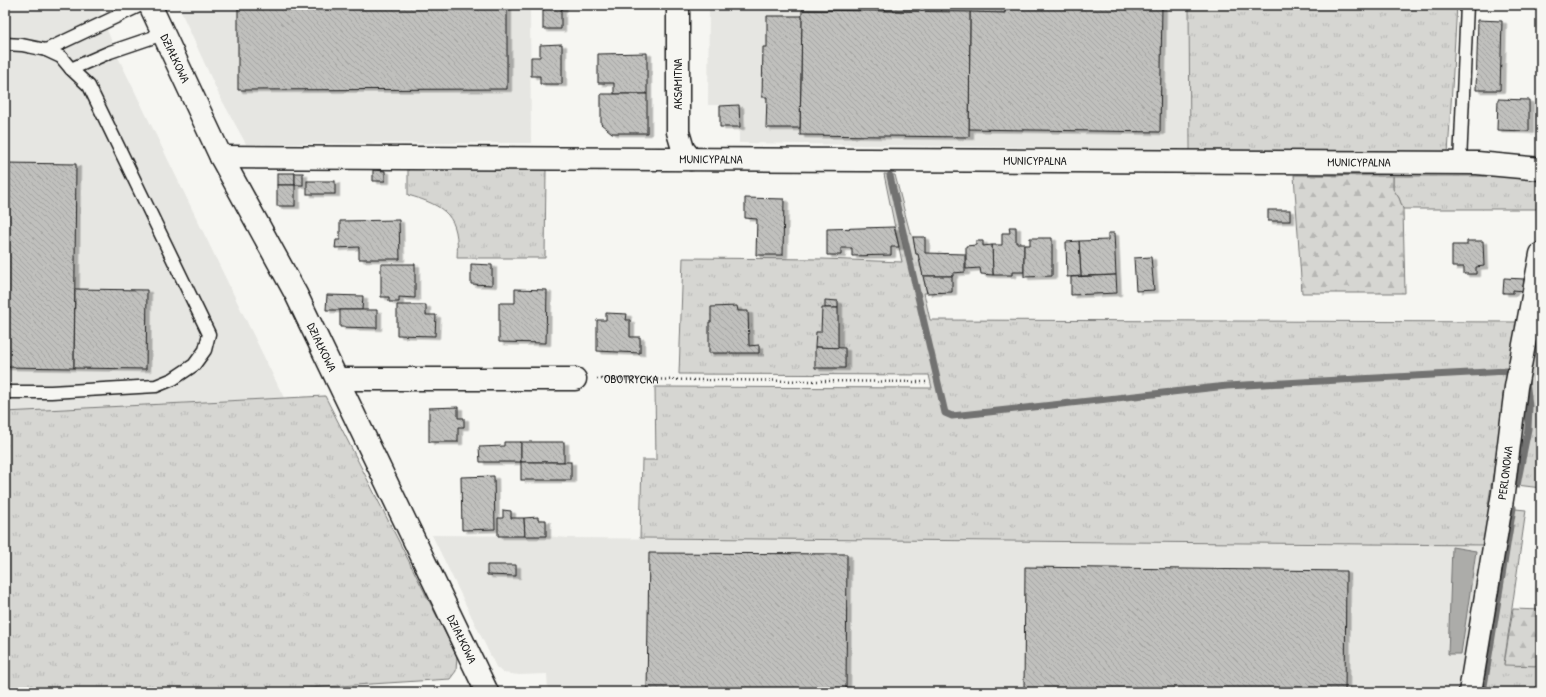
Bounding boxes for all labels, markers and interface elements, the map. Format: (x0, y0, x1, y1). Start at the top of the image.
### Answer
street label: DZIAŁKOWA (157, 31, 194, 86)
street label: AKSAMITNA (669, 58, 686, 110)
street label: MUNICYPALNA (679, 150, 743, 167)
street label: MUNICYPALNA (1003, 152, 1067, 169)
street label: MUNICYPALNA (1327, 153, 1391, 171)
street label: DZIAŁKOWA (303, 320, 341, 374)
street label: OBOTRYCKA (604, 370, 659, 388)
street label: PERLONOWA (1493, 445, 1517, 501)
street label: DZIAŁKOWA (443, 612, 481, 666)

